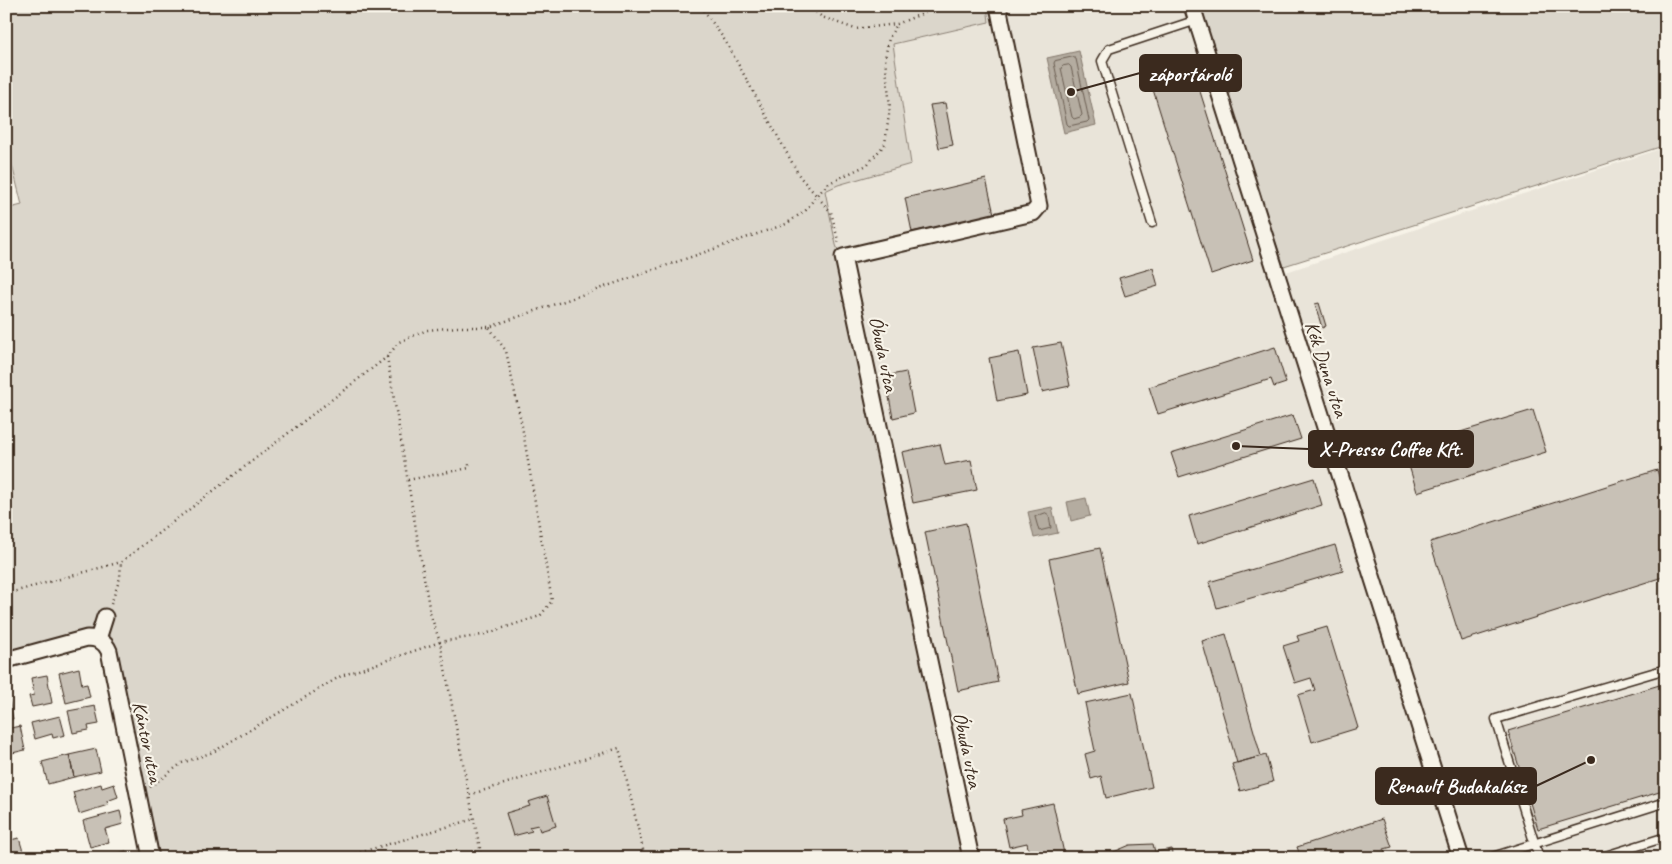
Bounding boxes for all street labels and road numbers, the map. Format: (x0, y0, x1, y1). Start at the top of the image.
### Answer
street label: Óbuda utca (863, 314, 904, 395)
street label: Kék Duna utca (1299, 318, 1354, 421)
street label: Kántor utca (127, 699, 169, 787)
street label: Óbuda utca (947, 710, 988, 791)

